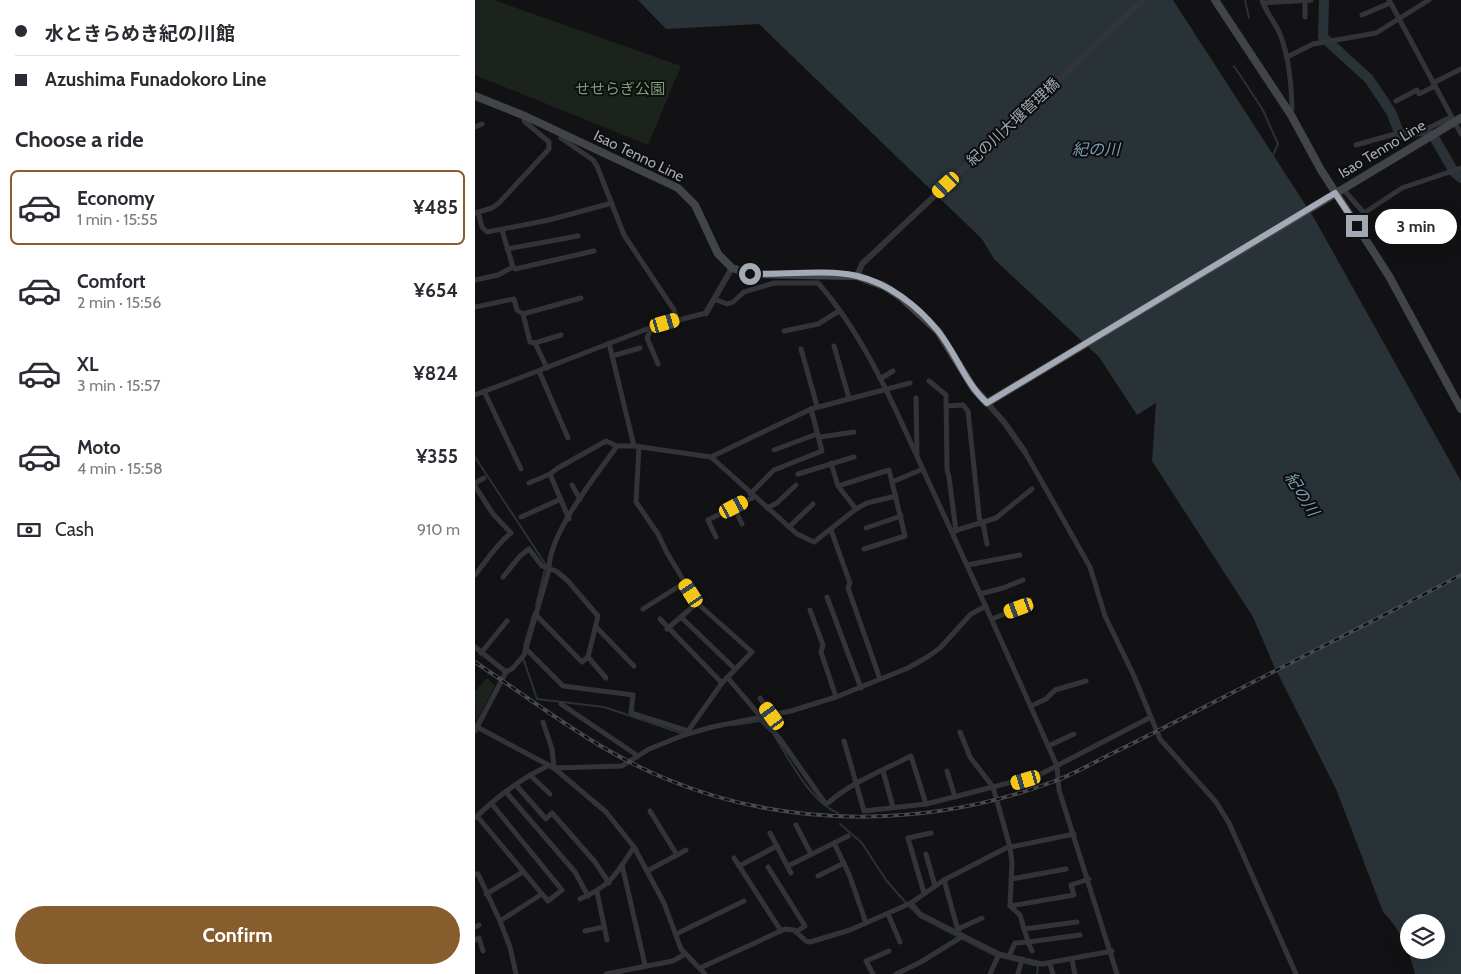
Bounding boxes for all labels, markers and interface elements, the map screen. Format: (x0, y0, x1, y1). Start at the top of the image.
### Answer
text: 水ときらめき紀の川館 (45, 22, 235, 45)
text: Azushima Funadokoro Line (45, 68, 266, 91)
street label: 紀の川大堰管理橋 (963, 74, 1063, 170)
park label: せせらぎ公園 (575, 80, 665, 98)
street label: Isao Tenno Line (1335, 116, 1429, 182)
text: Choose a ride (15, 126, 144, 153)
street label: Isao Tenno Line (591, 126, 687, 186)
water label: 紀の川 (1072, 140, 1122, 159)
car (929, 169, 962, 201)
icon: car (17, 185, 62, 230)
text: Economy (77, 187, 155, 210)
text: ¥485 (413, 196, 458, 219)
callout: 3 min (1375, 208, 1457, 244)
text: 1 min · 15:55 (77, 210, 158, 229)
route end (1346, 215, 1368, 237)
text: 3 min (1397, 217, 1435, 236)
route start (739, 263, 761, 285)
icon: car (17, 268, 62, 313)
text: Comfort (77, 270, 146, 293)
text: ¥654 (414, 279, 458, 302)
text: 2 min · 15:56 (77, 293, 161, 312)
car (648, 312, 681, 334)
icon: car (17, 351, 62, 396)
text: XL (77, 353, 98, 376)
text: ¥824 (413, 362, 458, 385)
text: 3 min · 15:57 (77, 376, 161, 395)
icon: car (17, 434, 62, 479)
text: Moto (77, 436, 121, 459)
text: ¥355 (416, 445, 458, 468)
text: 4 min · 15:58 (77, 459, 163, 478)
water label: 紀の川 (1281, 469, 1324, 521)
car (717, 493, 750, 521)
icon: cash (15, 516, 43, 544)
text: Cash (55, 518, 94, 541)
text: 910 m (417, 520, 460, 539)
car (676, 576, 705, 610)
car (1002, 596, 1035, 620)
car (757, 699, 786, 733)
car (1009, 769, 1042, 791)
button: Confirm (15, 906, 460, 964)
map controls (1400, 914, 1445, 959)
button: layers (1400, 914, 1445, 959)

